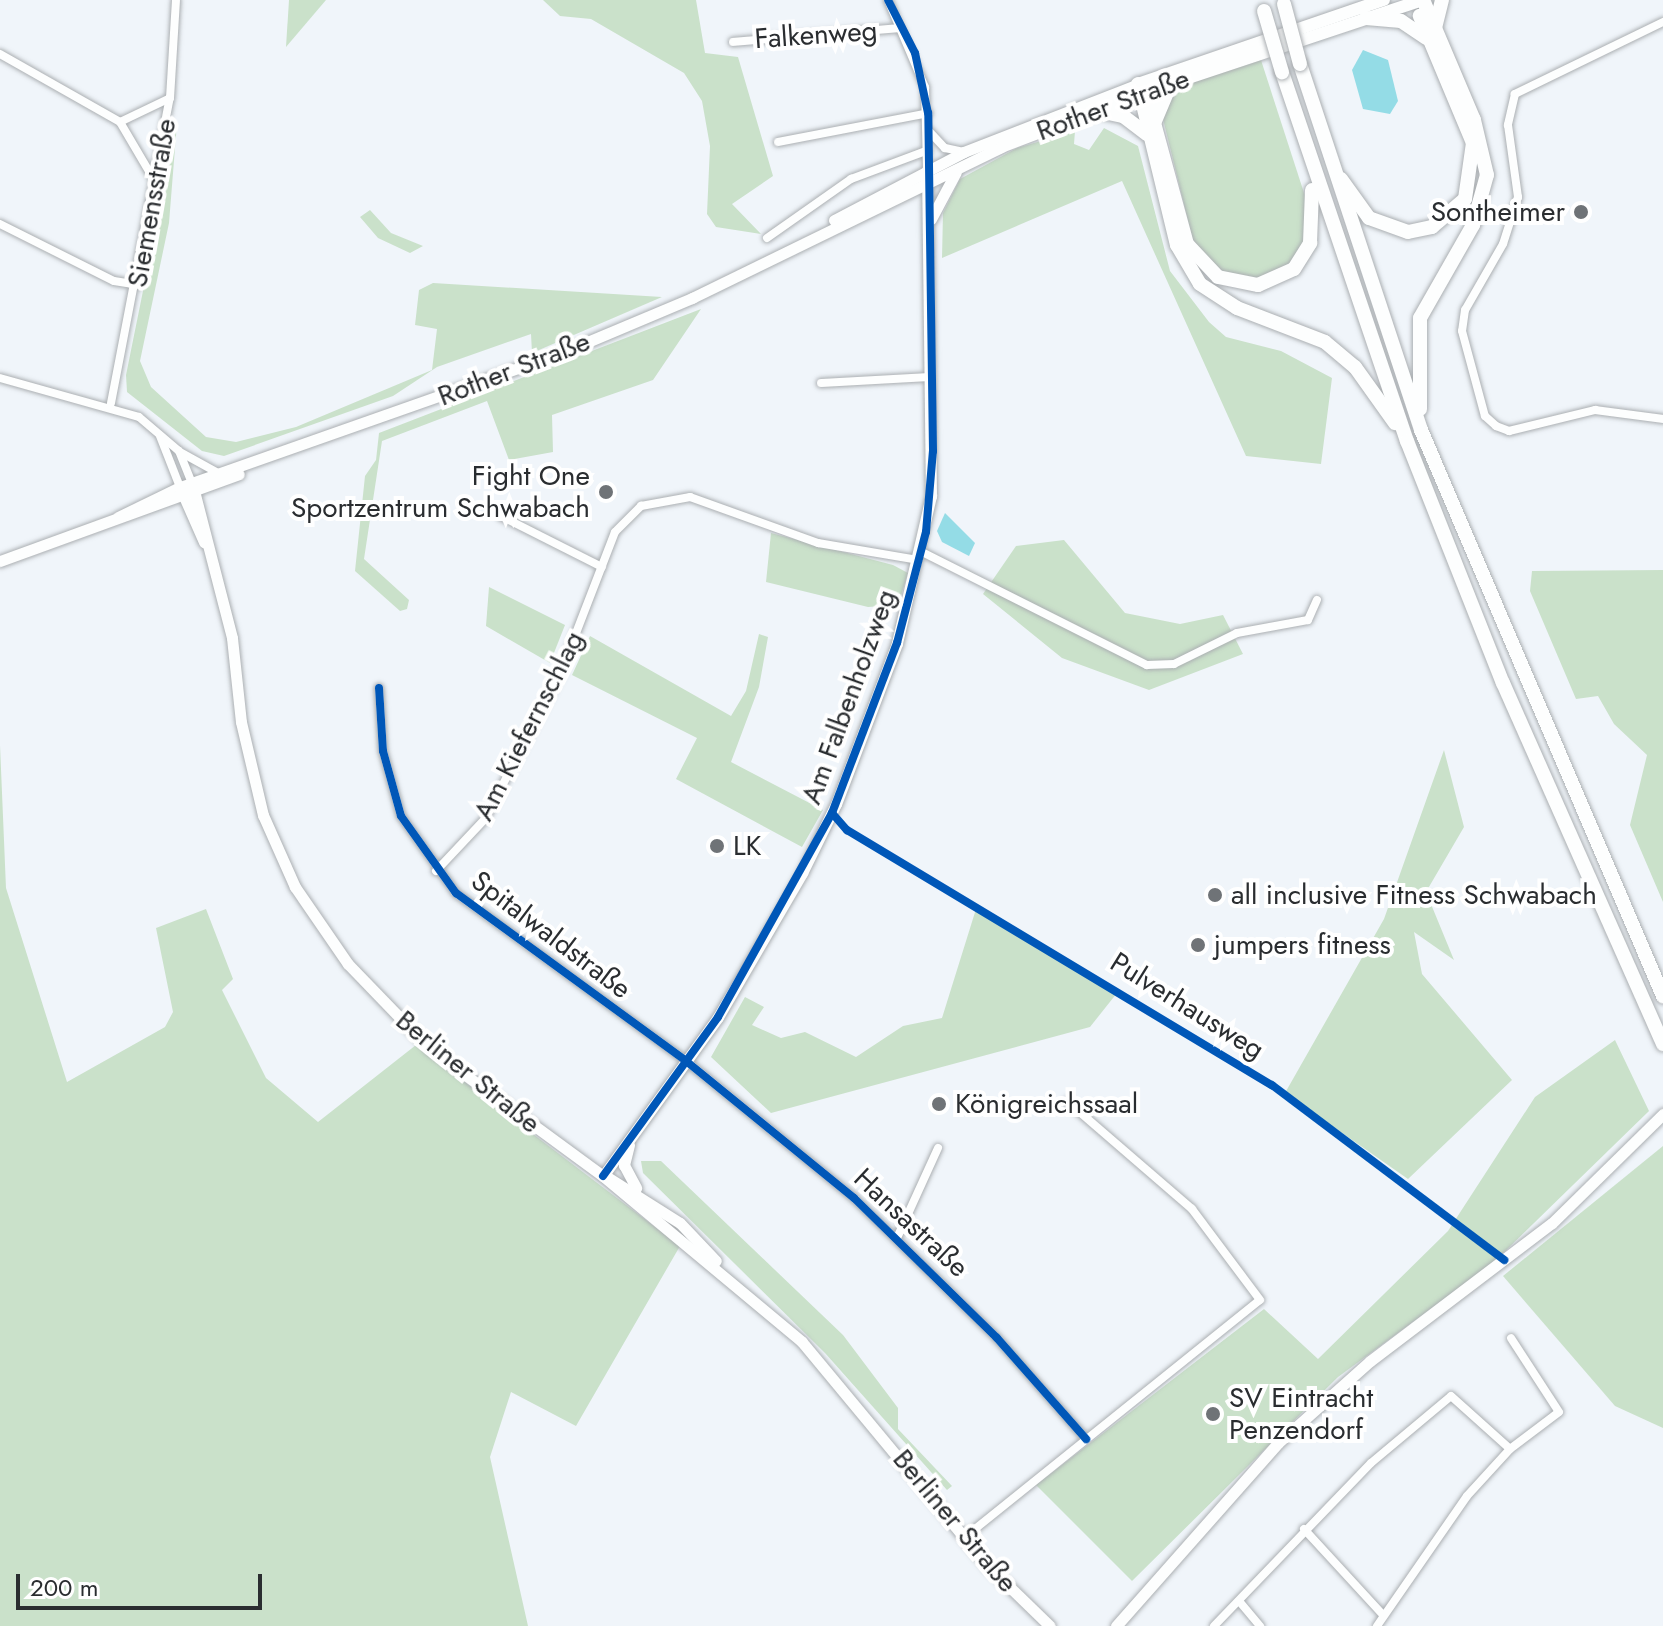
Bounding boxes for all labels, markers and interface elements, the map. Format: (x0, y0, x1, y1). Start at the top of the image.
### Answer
street label: Falkenweg (754, 14, 878, 56)
street label: Rother Straße (1032, 62, 1194, 148)
street label: Siemensstraße (121, 116, 183, 290)
place label: Sontheimer (1431, 195, 1565, 229)
marker: Sontheimer (1572, 203, 1590, 221)
street label: Rother Straße (433, 325, 595, 413)
place label: Fight One Sportzentrum Schwabach (291, 459, 590, 525)
marker: Fight One Sportzentrum Schwabach (597, 483, 615, 501)
street label: Am Falbenholzweg (795, 585, 903, 809)
street label: Am Kiefernschlag (467, 626, 591, 826)
place label: LK (733, 829, 761, 863)
marker: LK (708, 837, 726, 855)
street label: Spitalwaldstraße (464, 864, 638, 1006)
place label: all inclusive Fitness Schwabach (1231, 878, 1597, 912)
marker: all inclusive Fitness Schwabach (1206, 886, 1224, 904)
place label: jumpers fitness (1214, 928, 1391, 962)
marker: jumpers fitness (1189, 936, 1207, 954)
street label: Pulverhausweg (1104, 945, 1270, 1067)
street label: Berliner Straße (389, 1004, 547, 1140)
place label: Königreichssaal (955, 1087, 1138, 1121)
marker: Königreichssaal (930, 1095, 948, 1113)
street label: Hansastraße (847, 1162, 975, 1284)
place label: SV Eintracht Penzendorf (1229, 1381, 1373, 1447)
marker: SV Eintracht Penzendorf (1204, 1405, 1222, 1423)
street label: Berliner Straße (886, 1443, 1024, 1599)
scale bar (20, 1558, 266, 1608)
text: 200 m (30, 1570, 98, 1605)

